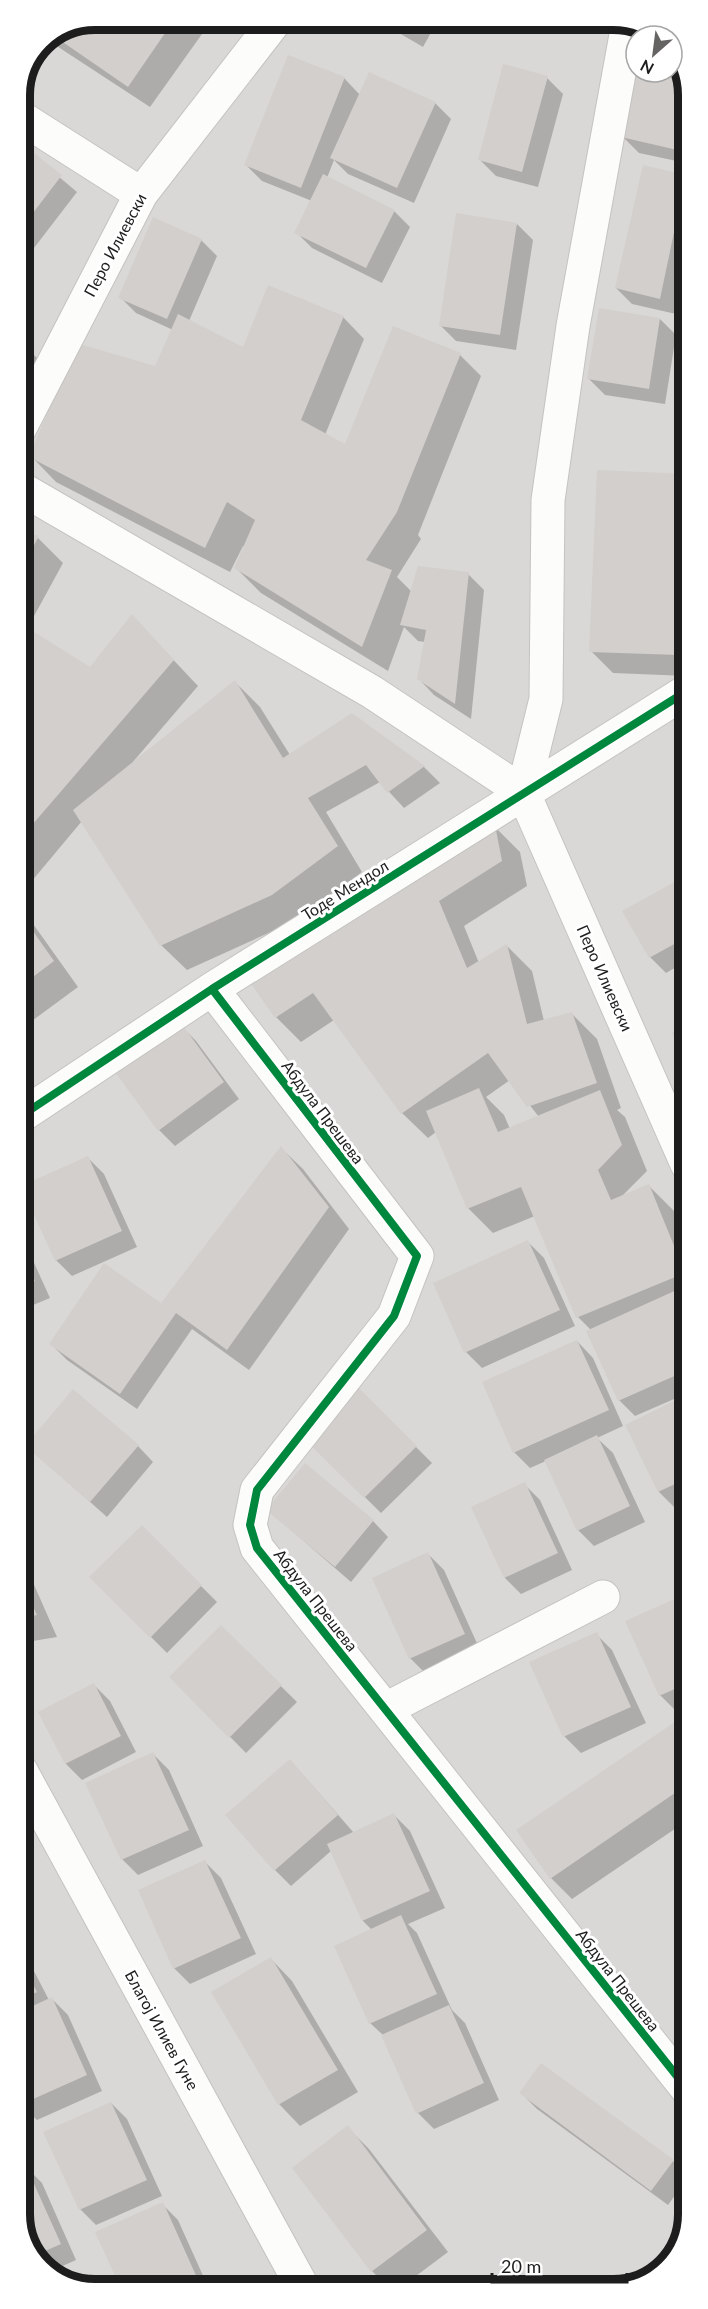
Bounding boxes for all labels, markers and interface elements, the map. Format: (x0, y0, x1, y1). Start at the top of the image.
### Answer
north arrow (624, 24, 684, 84)
text: N (637, 56, 657, 79)
street label: Перо Илиевски (79, 190, 150, 300)
street label: Тоде Мендол (298, 855, 392, 924)
street label: Перо Илиевски (574, 922, 637, 1034)
street label: Абдула Прешева (278, 1056, 368, 1167)
street label: Абдула Прешева (271, 1545, 362, 1655)
street label: Абдула Прешева (573, 1925, 664, 2035)
street label: Благој Илиев Гуне (122, 1966, 203, 2093)
scale bar (492, 2246, 627, 2284)
text: 20 m (501, 2255, 541, 2277)

